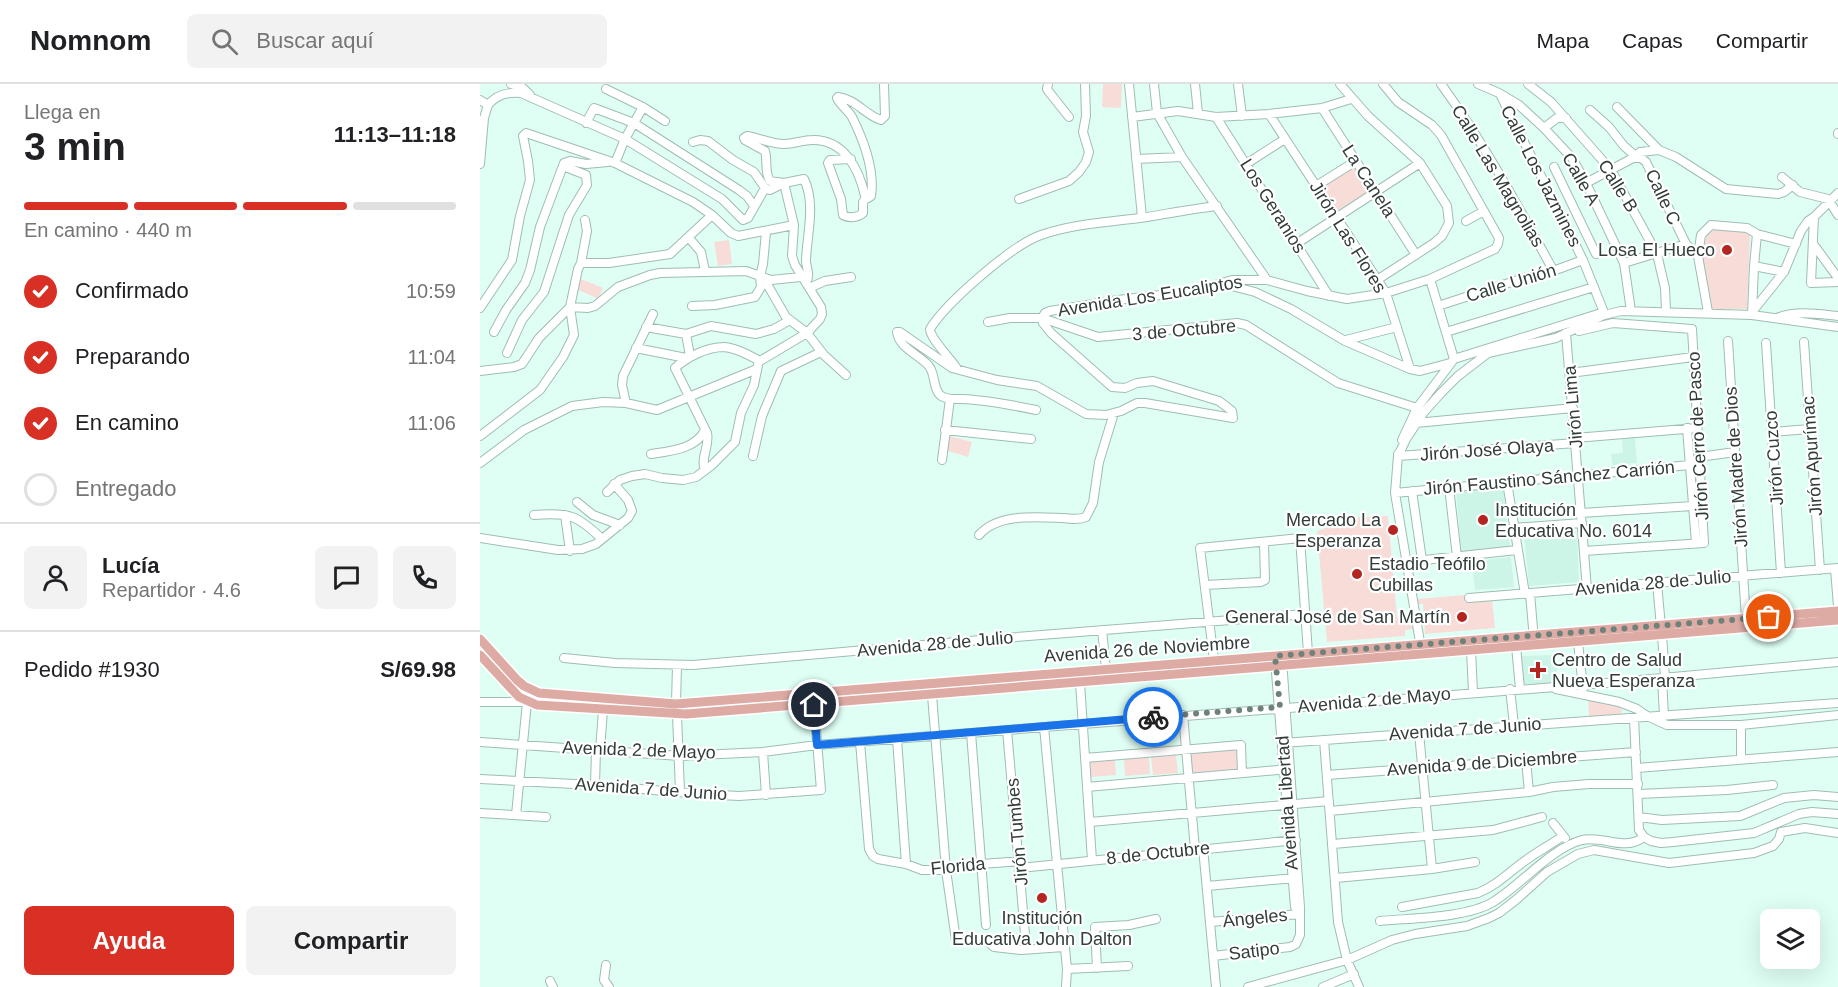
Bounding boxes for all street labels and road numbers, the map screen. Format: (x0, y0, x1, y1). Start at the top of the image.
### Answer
street label: Calle Las Magnolias (1448, 101, 1548, 251)
street label: Calle Los Jazmines (1497, 102, 1585, 250)
street label: La Canela (1338, 141, 1400, 222)
street label: Calle A (1558, 149, 1604, 209)
street label: Los Geranios (1236, 155, 1310, 257)
street label: Calle B (1594, 156, 1642, 216)
street label: Calle C (1641, 166, 1685, 228)
street label: Jirón Las Flores (1306, 177, 1390, 297)
street label: Calle Unión (1464, 260, 1558, 306)
street label: Avenida Los Eucaliptos (1056, 272, 1244, 320)
street label: 3 de Octubre (1131, 316, 1237, 344)
street label: Jirón Cerro de Pasco (1684, 351, 1712, 521)
street label: Jirón Lima (1559, 364, 1587, 449)
street label: Jirón Madre de Dios (1720, 386, 1752, 548)
street label: Jirón Apurímac (1798, 395, 1826, 517)
street label: Jirón Cuzco (1761, 410, 1787, 506)
street label: Jirón José Olaya (1419, 435, 1556, 465)
street label: Jirón Faustino Sánchez Carrión (1423, 457, 1675, 499)
street label: Avenida 28 de Julio (1574, 566, 1732, 600)
street label: Avenida 28 de Julio (856, 627, 1014, 661)
street label: Avenida 26 de Noviembre (1043, 632, 1251, 666)
street label: Avenida 2 de Mayo (1297, 683, 1451, 717)
street label: Avenida 7 de Junio (1388, 714, 1542, 744)
street label: Avenida Libertad (1272, 735, 1302, 871)
street label: Avenida 2 de Mayo (562, 737, 716, 763)
street label: Avenida 9 de Diciembre (1386, 746, 1578, 780)
street label: Avenida 7 de Junio (574, 774, 728, 804)
street label: Jirón Tumbes (1002, 777, 1032, 887)
street label: 8 de Octubre (1105, 838, 1211, 868)
street label: Florida (930, 853, 987, 879)
street label: Ángeles (1222, 905, 1288, 931)
street label: Satipo (1227, 938, 1281, 964)

